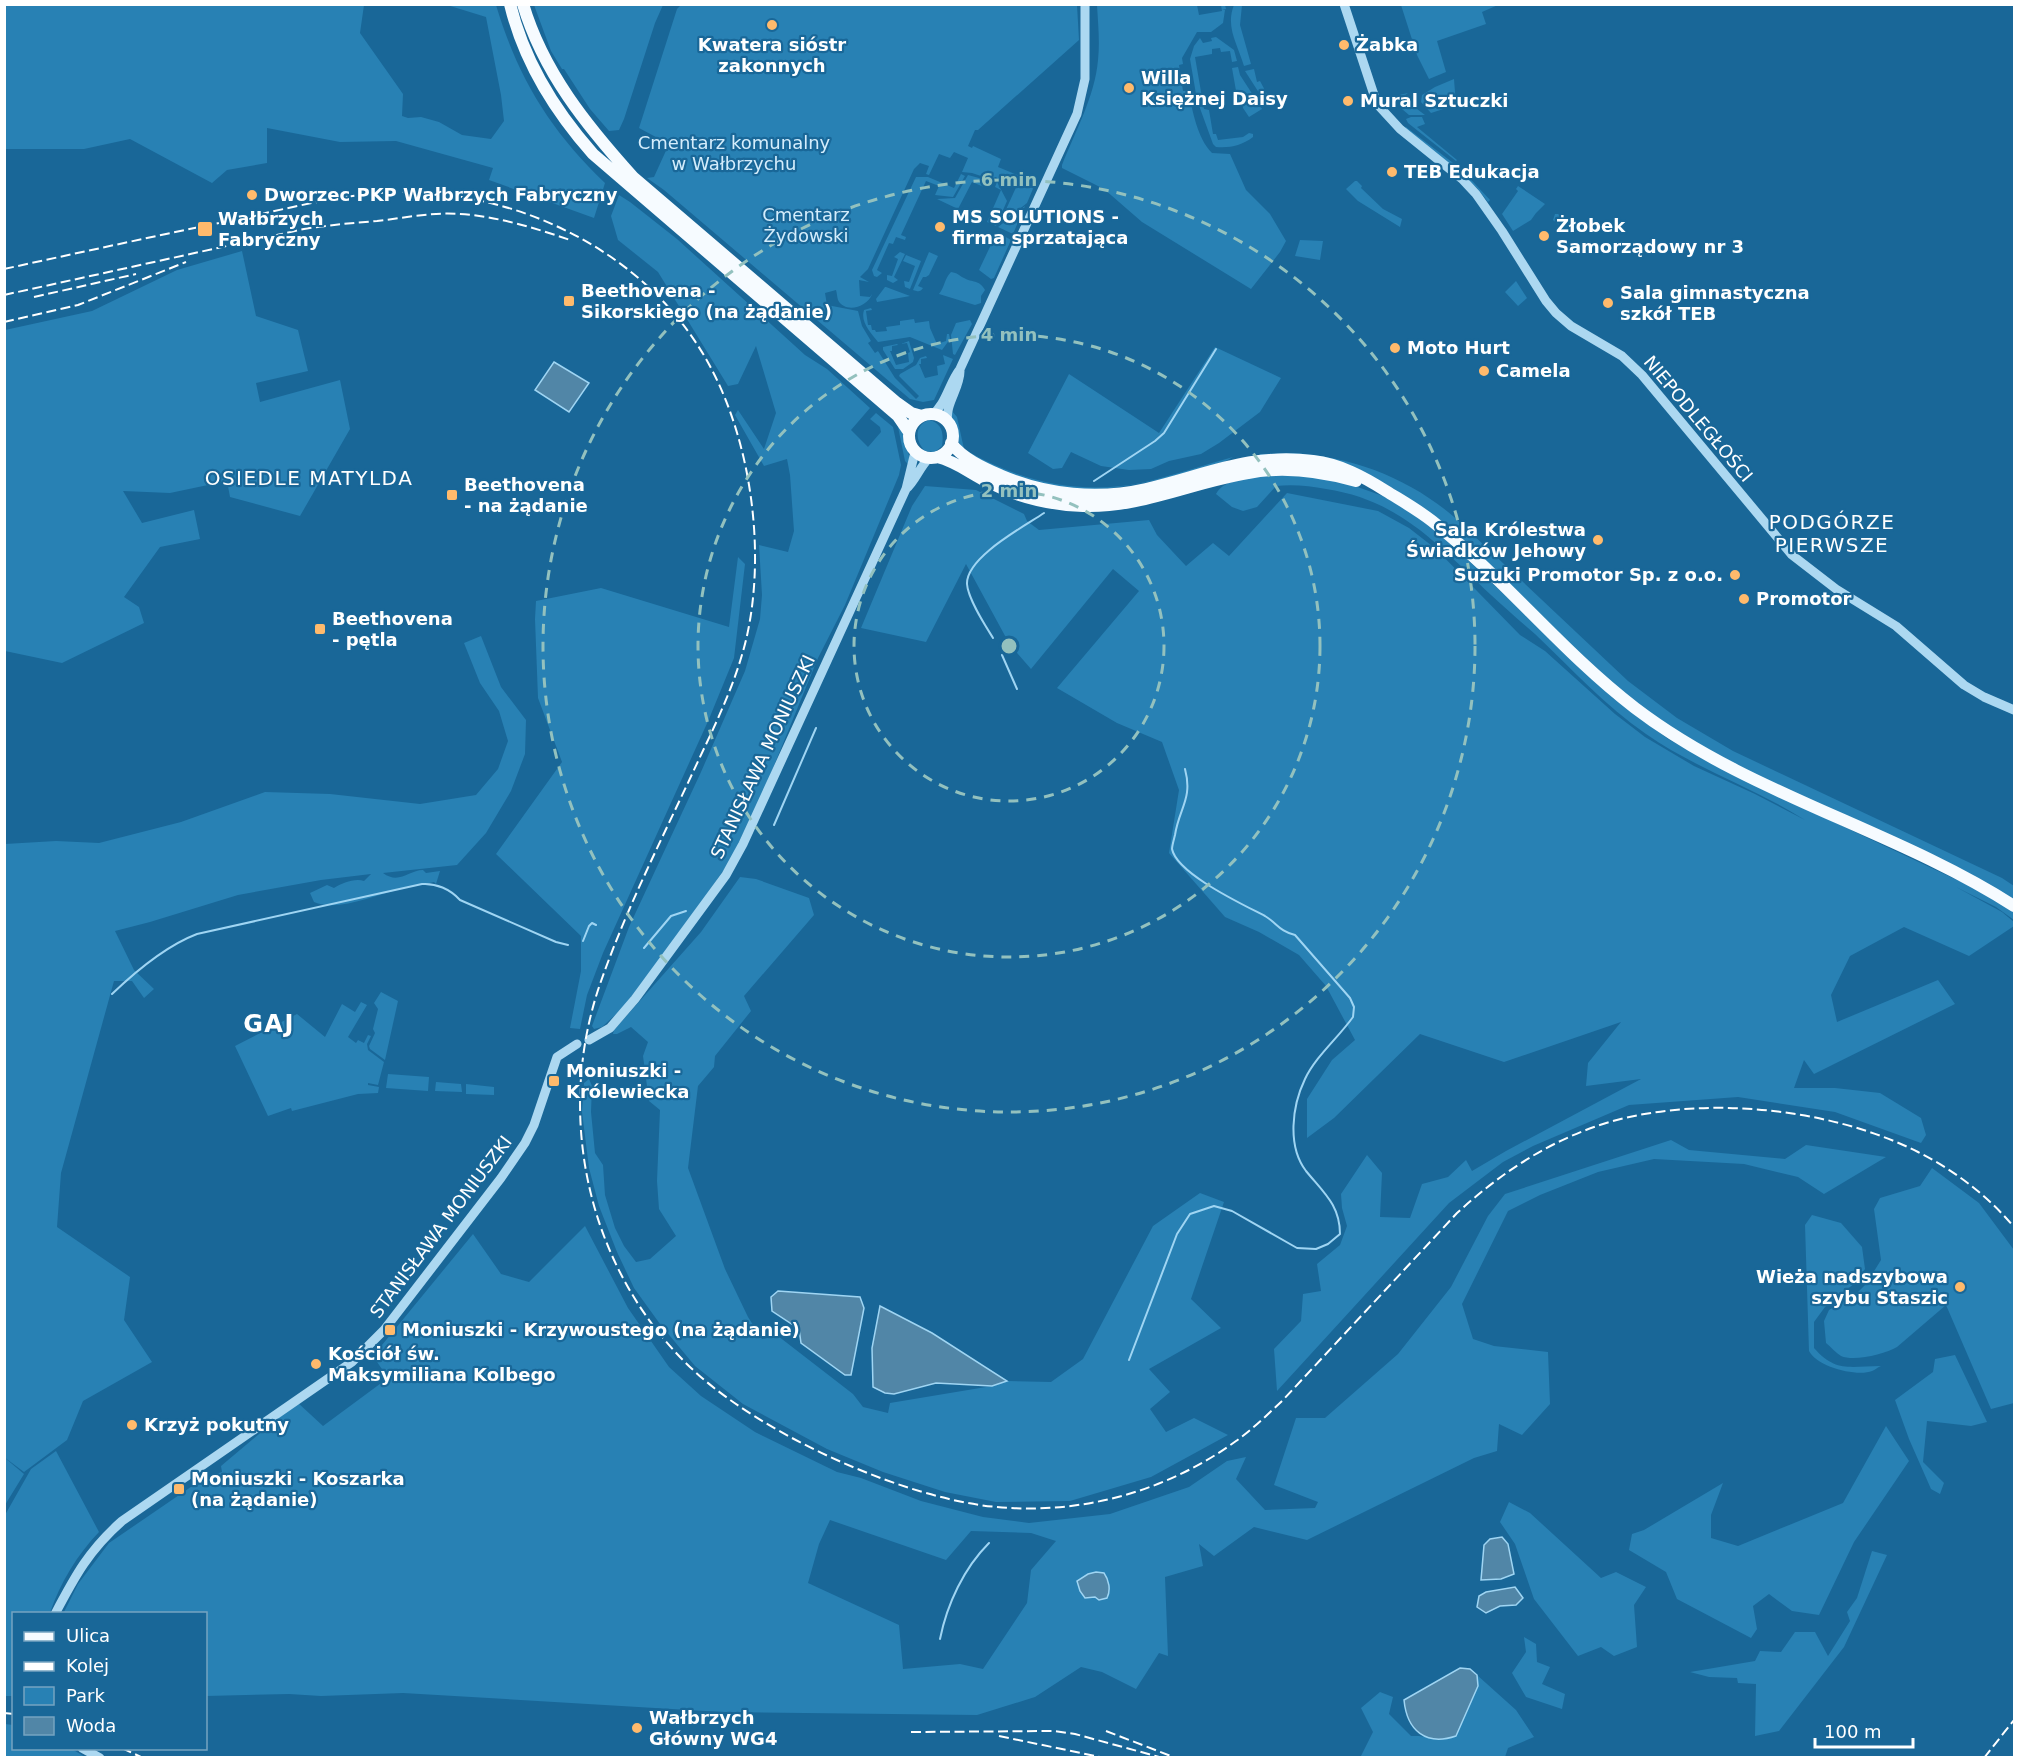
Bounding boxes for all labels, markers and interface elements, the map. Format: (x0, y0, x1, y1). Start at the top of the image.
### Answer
marker: Kwatera sióstr zakonnych (765, 18, 779, 32)
place label: Kwatera sióstr zakonnych (698, 34, 846, 76)
place label: Żabka (1356, 34, 1418, 55)
marker: Żabka (1337, 38, 1351, 52)
place label: Willa Księżnej Daisy (1141, 67, 1288, 109)
marker: Willa Księżnej Daisy (1122, 81, 1136, 95)
place label: Mural Sztuczki (1360, 90, 1508, 111)
marker: Mural Sztuczki (1341, 94, 1355, 108)
park label: Cmentarz komunalny w Wałbrzychu (638, 132, 831, 174)
place label: TEB Edukacja (1404, 161, 1540, 182)
marker: TEB Edukacja (1385, 165, 1399, 179)
text: 6 min (981, 169, 1037, 190)
place label: Dworzec PKP Wałbrzych Fabryczny (264, 184, 618, 205)
marker: Dworzec PKP Wałbrzych Fabryczny (245, 188, 259, 202)
park label: Cmentarz Żydowski (762, 204, 850, 246)
place label: MS SOLUTIONS - firma sprzatająca (952, 206, 1128, 248)
place label: Wałbrzych Fabryczny (218, 208, 324, 250)
place label: Żłobek Samorządowy nr 3 (1556, 215, 1744, 257)
marker: Wałbrzych Fabryczny (196, 220, 214, 238)
marker: MS SOLUTIONS - firma sprzatająca (933, 220, 947, 234)
marker: Żłobek Samorządowy nr 3 (1537, 229, 1551, 243)
place label: Beethovena - Sikorskiego (na żądanie) (581, 280, 832, 322)
place label: Sala gimnastyczna szkół TEB (1620, 282, 1810, 324)
marker: Beethovena - Sikorskiego (na żądanie) (562, 294, 576, 308)
marker: Sala gimnastyczna szkół TEB (1601, 296, 1615, 310)
text: 4 min (981, 324, 1037, 345)
place label: Moto Hurt (1407, 337, 1510, 358)
marker: Moto Hurt (1388, 341, 1402, 355)
street label: NIEPODLEGŁOŚCI (1640, 351, 1757, 486)
place label: Camela (1496, 360, 1571, 381)
marker: Camela (1477, 364, 1491, 378)
district label: OSIEDLE MATYLDA (205, 466, 413, 490)
place label: Beethovena - na żądanie (464, 474, 588, 516)
text: 2 min (981, 480, 1037, 501)
marker: Beethovena - na żądanie (445, 488, 459, 502)
district label: PODGÓRZE PIERWSZE (1769, 510, 1895, 557)
place label: Sala Królestwa Świadków Jehowy (1406, 519, 1586, 561)
marker: Sala Królestwa Świadków Jehowy (1591, 533, 1605, 547)
place label: Suzuki Promotor Sp. z o.o. (1454, 564, 1723, 585)
marker: Suzuki Promotor Sp. z o.o. (1728, 568, 1742, 582)
place label: Promotor (1756, 588, 1852, 609)
marker: Promotor (1737, 592, 1751, 606)
place label: Beethovena - pętla (332, 608, 453, 650)
marker: Beethovena - pętla (313, 622, 327, 636)
centre of rings (999, 636, 1019, 656)
street label: STANISŁAWA MONIUSZKI (706, 652, 819, 862)
district label: GAJ (243, 1010, 295, 1038)
place label: Moniuszki - Królewiecka (566, 1060, 689, 1102)
marker: Moniuszki - Królewiecka (547, 1074, 561, 1088)
street label: STANISŁAWA MONIUSZKI (365, 1132, 516, 1322)
place label: Wieża nadszybowa szybu Staszic (1756, 1266, 1948, 1308)
marker: Wieża nadszybowa szybu Staszic (1953, 1280, 1967, 1294)
place label: Moniuszki - Krzywoustego (na żądanie) (402, 1319, 800, 1340)
marker: Moniuszki - Krzywoustego (na żądanie) (383, 1323, 397, 1337)
place label: Kościół św. Maksymiliana Kolbego (328, 1343, 556, 1385)
marker: Kościół św. Maksymiliana Kolbego (309, 1357, 323, 1371)
place label: Krzyż pokutny (144, 1414, 289, 1435)
marker: Krzyż pokutny (125, 1418, 139, 1432)
place label: Moniuszki - Koszarka (na żądanie) (191, 1468, 405, 1510)
marker: Moniuszki - Koszarka (na żądanie) (172, 1482, 186, 1496)
legend (12, 1612, 207, 1750)
text: Ulica (66, 1625, 110, 1646)
text: Kolej (66, 1655, 109, 1676)
text: Park (66, 1685, 105, 1706)
place label: Wałbrzych Główny WG4 (649, 1707, 777, 1749)
scale bar (1815, 1711, 1912, 1749)
text: Woda (66, 1715, 116, 1736)
marker: Wałbrzych Główny WG4 (630, 1721, 644, 1735)
text: 100 m (1824, 1721, 1882, 1742)

